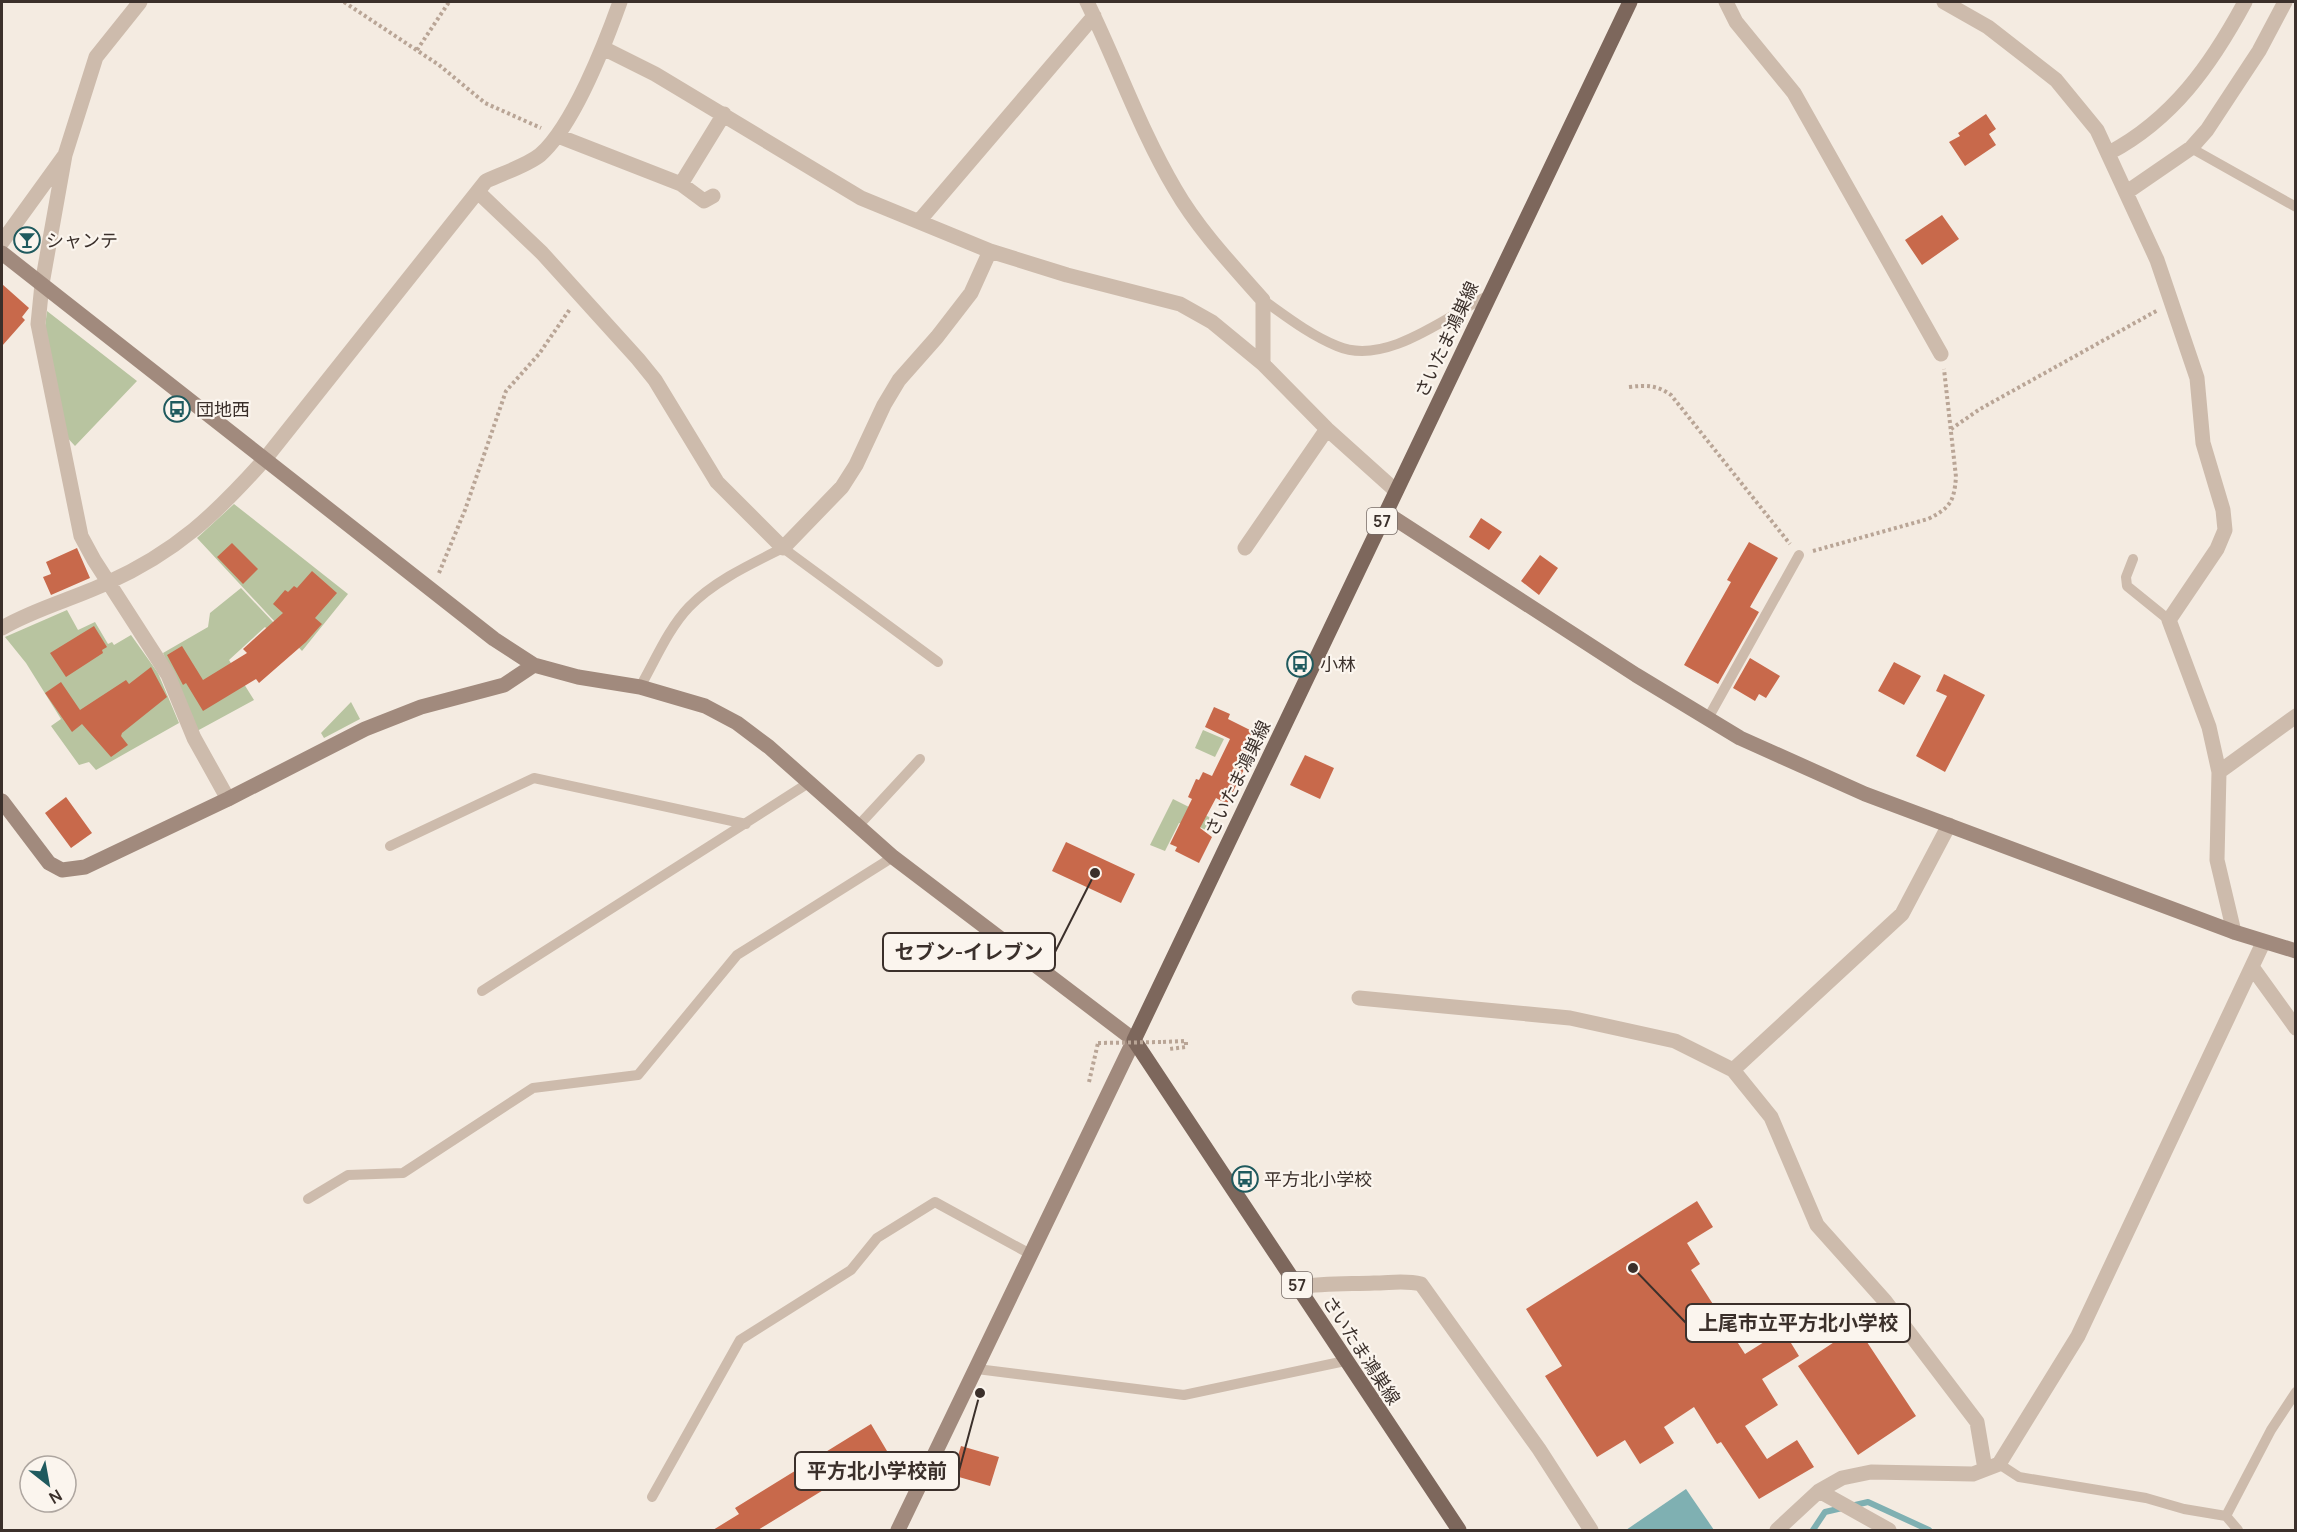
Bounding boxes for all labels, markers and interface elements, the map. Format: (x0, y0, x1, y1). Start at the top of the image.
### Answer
bar icon: シャンテ (12, 225, 42, 255)
place label: シャンテ (46, 228, 118, 252)
street label: さいたま鴻巣線 (1409, 277, 1483, 401)
bus stop icon: 団地西 (162, 394, 192, 424)
place label: 団地西 (196, 397, 250, 421)
road number: 57 (1367, 508, 1397, 534)
bus stop icon: 小林 (1285, 649, 1315, 679)
place label: 小林 (1320, 652, 1356, 676)
street label: さいたま鴻巣線 (1199, 716, 1275, 840)
callout: セブン-イレブン (883, 933, 1055, 971)
text: セブン-イレブン (895, 938, 1043, 965)
bus stop icon: 平方北小学校 (1230, 1164, 1260, 1194)
place label: 平方北小学校 (1264, 1167, 1372, 1191)
road number: 57 (1282, 1272, 1312, 1298)
street label: さいたま鴻巣線 (1318, 1291, 1406, 1409)
callout: 上尾市立平方北小学校 (1686, 1304, 1910, 1342)
text: 上尾市立平方北小学校 (1698, 1309, 1898, 1336)
callout: 平方北小学校前 (795, 1452, 959, 1490)
north arrow (18, 1454, 78, 1514)
text: 平方北小学校前 (807, 1457, 947, 1484)
text: N (45, 1484, 66, 1509)

